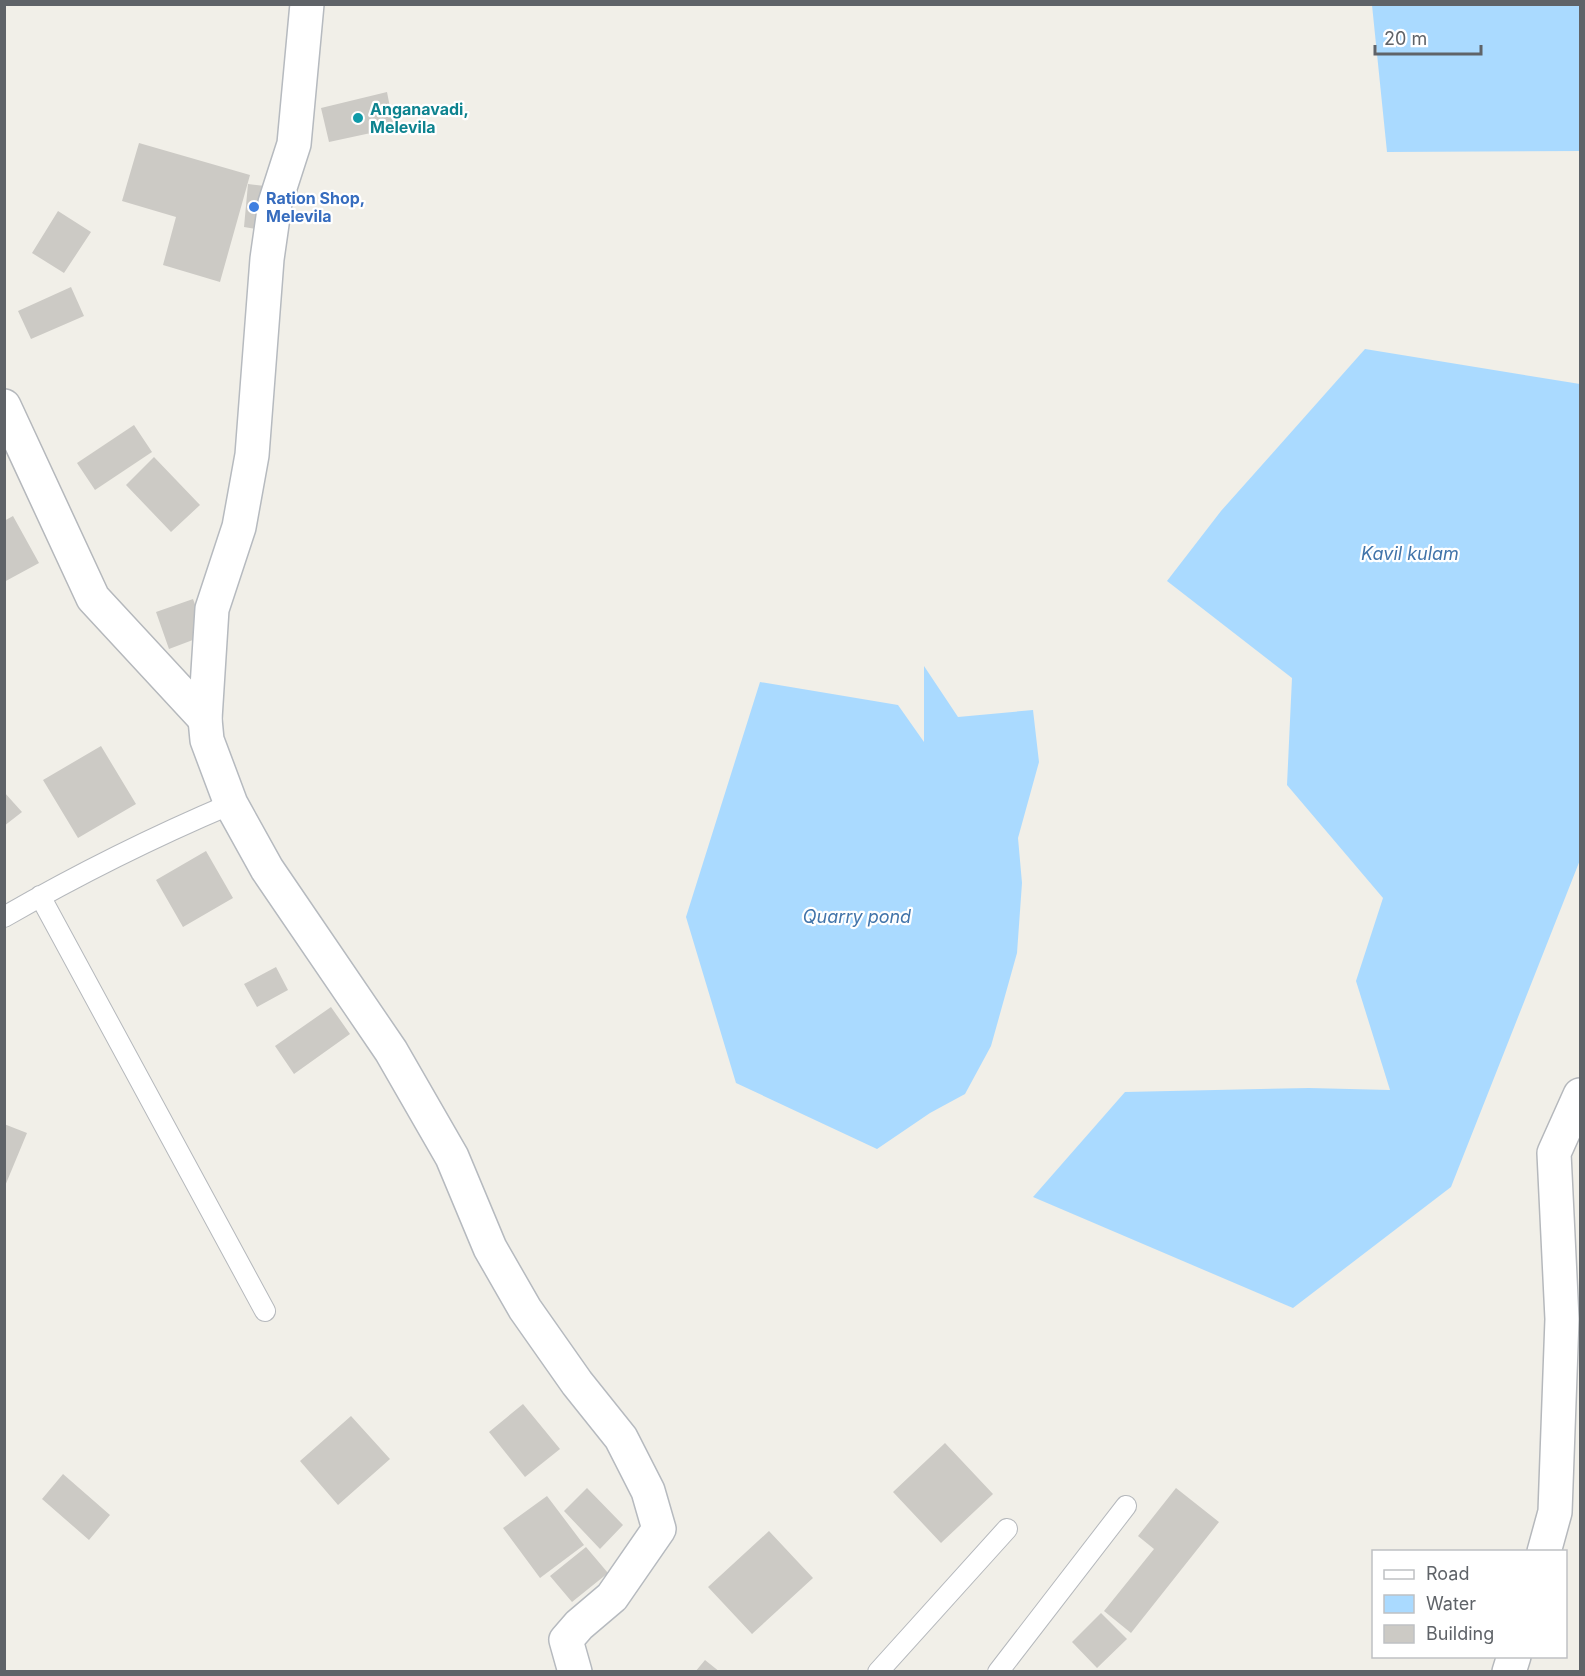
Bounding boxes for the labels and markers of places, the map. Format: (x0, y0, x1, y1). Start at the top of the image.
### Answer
place label: Anganavadi, Melevila (370, 99, 469, 137)
marker: Anganavadi, Melevila (351, 111, 365, 125)
place label: Ration Shop, Melevila (266, 188, 365, 226)
marker: Ration Shop, Melevila (247, 200, 261, 214)

